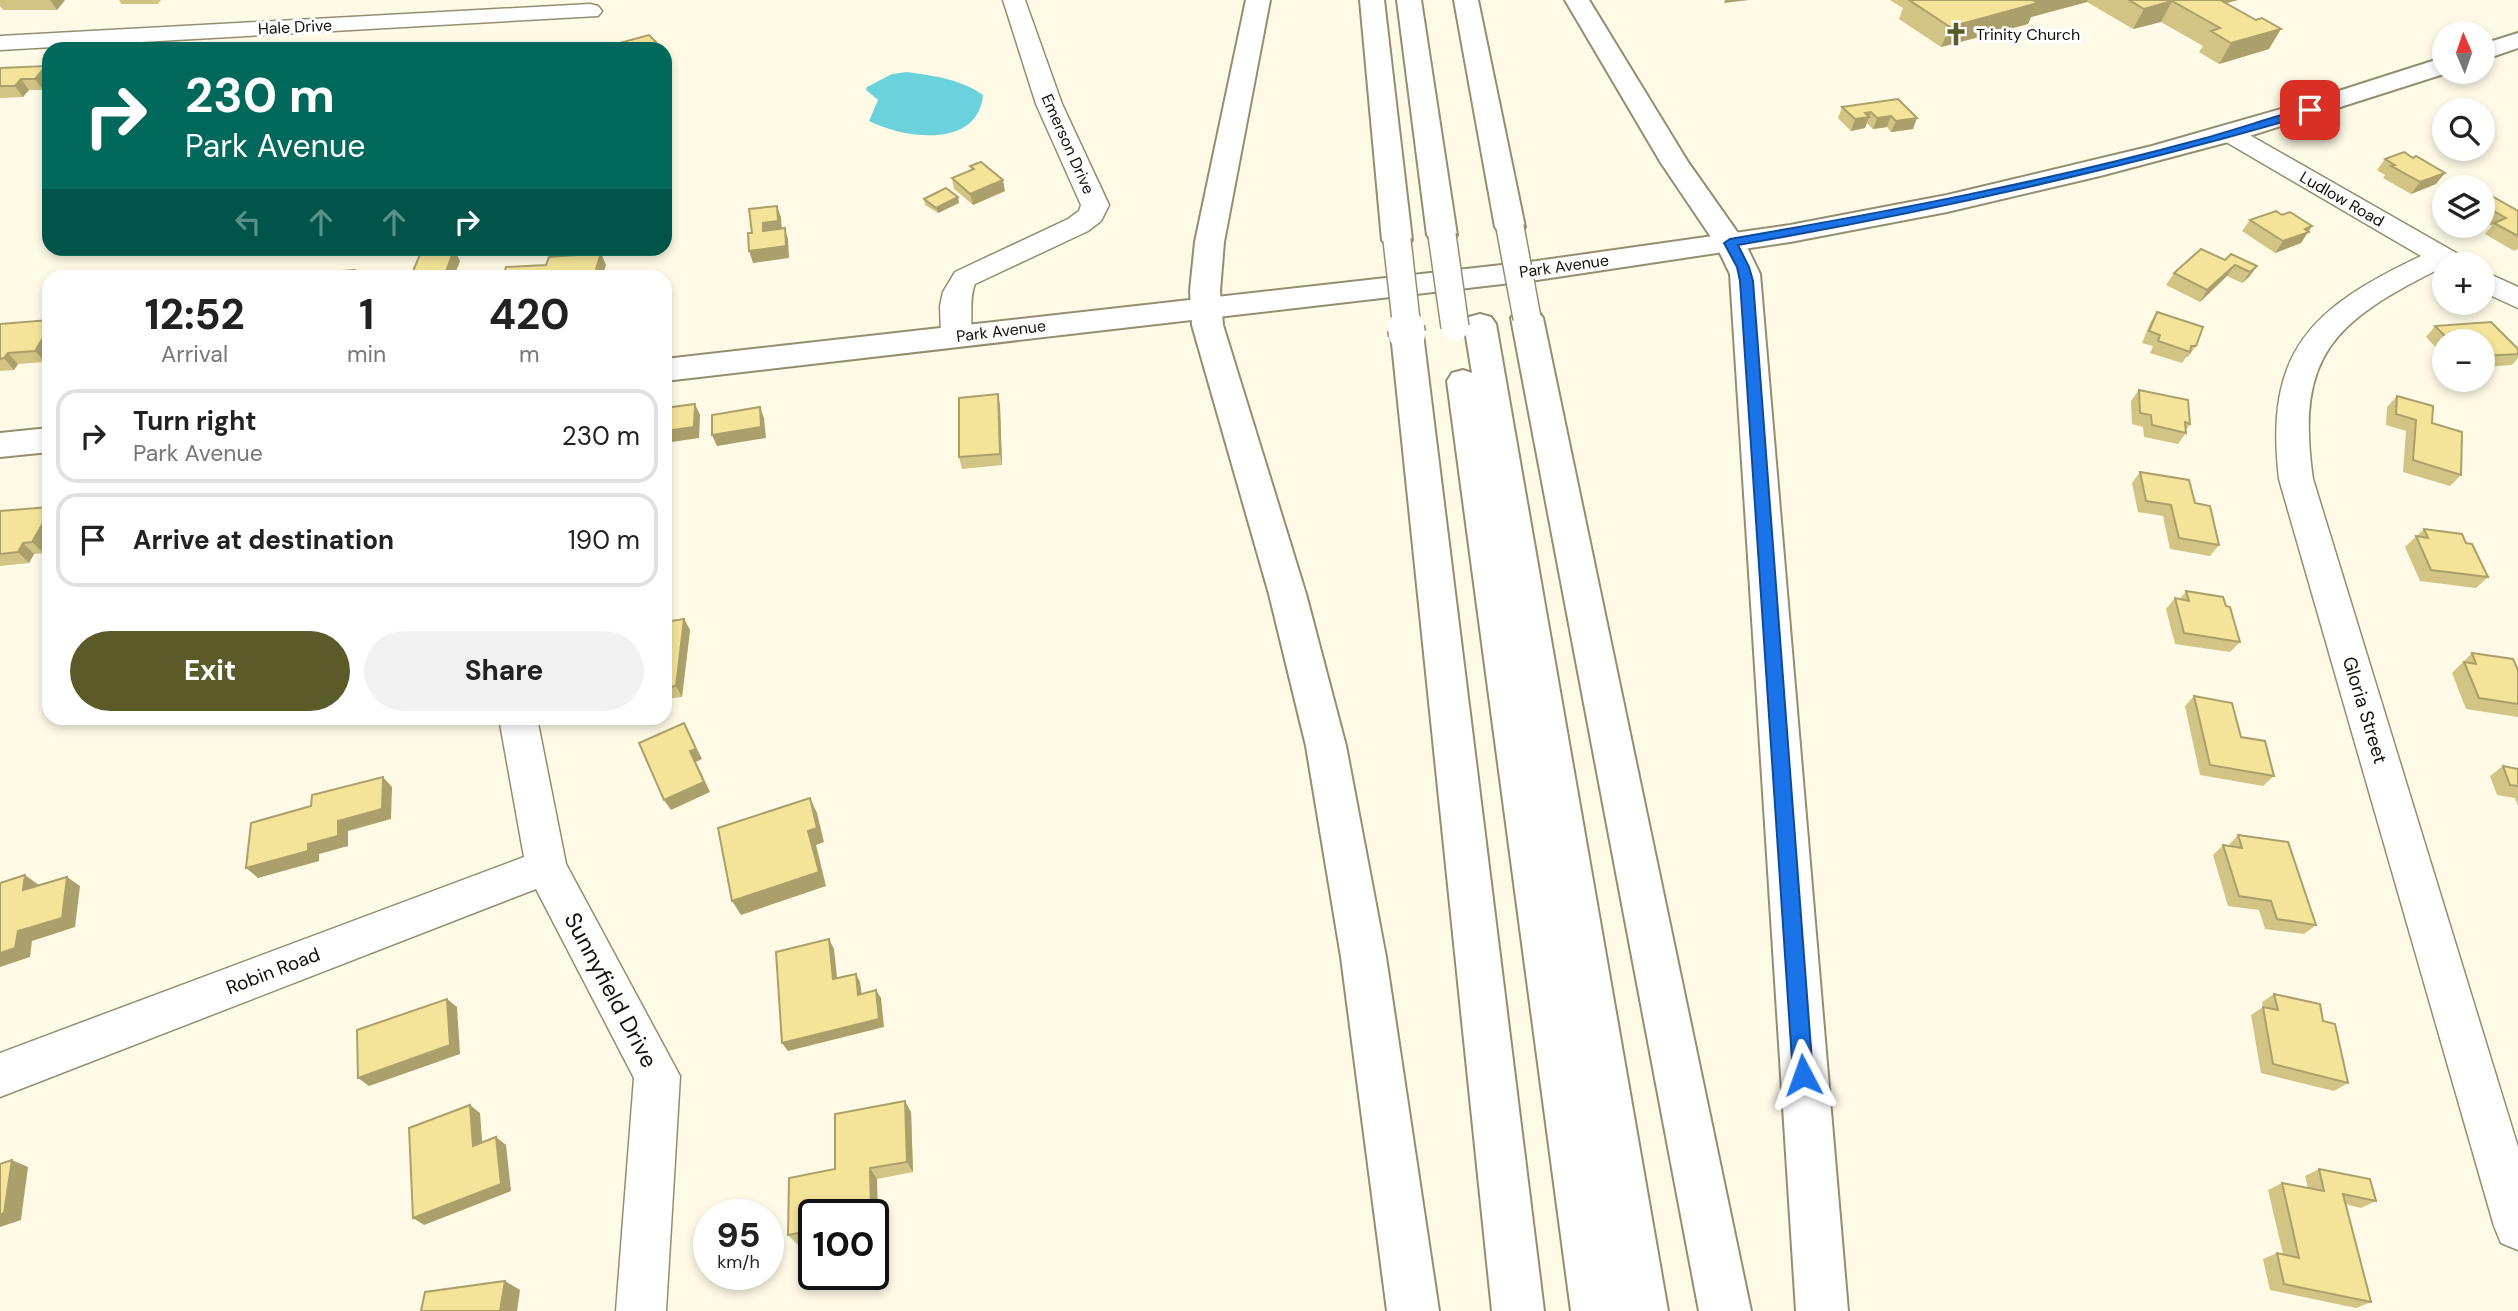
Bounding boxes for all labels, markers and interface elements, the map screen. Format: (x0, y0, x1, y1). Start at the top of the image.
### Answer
street label: Hale Drive (257, 15, 333, 39)
church icon: Trinity Church (1942, 20, 1970, 48)
north arrow (2432, 21, 2496, 84)
map controls (2432, 21, 2495, 392)
place label: Trinity Church (1976, 24, 2080, 45)
text: 230 m (185, 63, 335, 127)
icon: right (70, 70, 161, 161)
pin (2280, 80, 2340, 140)
street label: Emerson Drive (1037, 91, 1099, 197)
icon: arrive (2291, 91, 2329, 129)
button: search (2432, 98, 2495, 161)
text: Park Avenue (185, 125, 365, 167)
street label: Ludlow Road (2296, 166, 2388, 232)
button: layers (2432, 175, 2495, 238)
icon: left (229, 203, 267, 241)
icon: ahead (302, 203, 340, 241)
icon: ahead (375, 203, 413, 241)
icon: right (448, 203, 486, 241)
street label: Park Avenue (1518, 249, 1610, 283)
button: + (2432, 252, 2495, 315)
text: 12:52 (144, 287, 245, 342)
text: 1 (359, 287, 374, 342)
text: 420 (489, 287, 570, 342)
street label: Park Avenue (955, 315, 1047, 347)
button: − (2432, 329, 2495, 392)
text: Arrival (161, 339, 228, 369)
text: min (347, 339, 386, 369)
text: m (519, 339, 539, 369)
text: Turn right (133, 404, 257, 438)
icon: right (74, 417, 112, 455)
text: 230 m (562, 419, 640, 453)
text: Park Avenue (133, 438, 263, 468)
icon: arrive (74, 521, 112, 559)
text: Arrive at destination (133, 523, 394, 557)
text: 190 m (568, 523, 640, 557)
button: Exit (70, 631, 350, 711)
button: Share (364, 631, 644, 711)
street label: Gloria Street (2337, 653, 2393, 767)
street label: Sunnyfield Drive (557, 907, 665, 1073)
street label: Robin Road (222, 942, 324, 1000)
position arrow (1766, 1038, 1840, 1112)
speed limit sign: 100 (798, 1199, 889, 1290)
text: 95 (717, 1212, 761, 1258)
text: km/h (717, 1250, 760, 1274)

